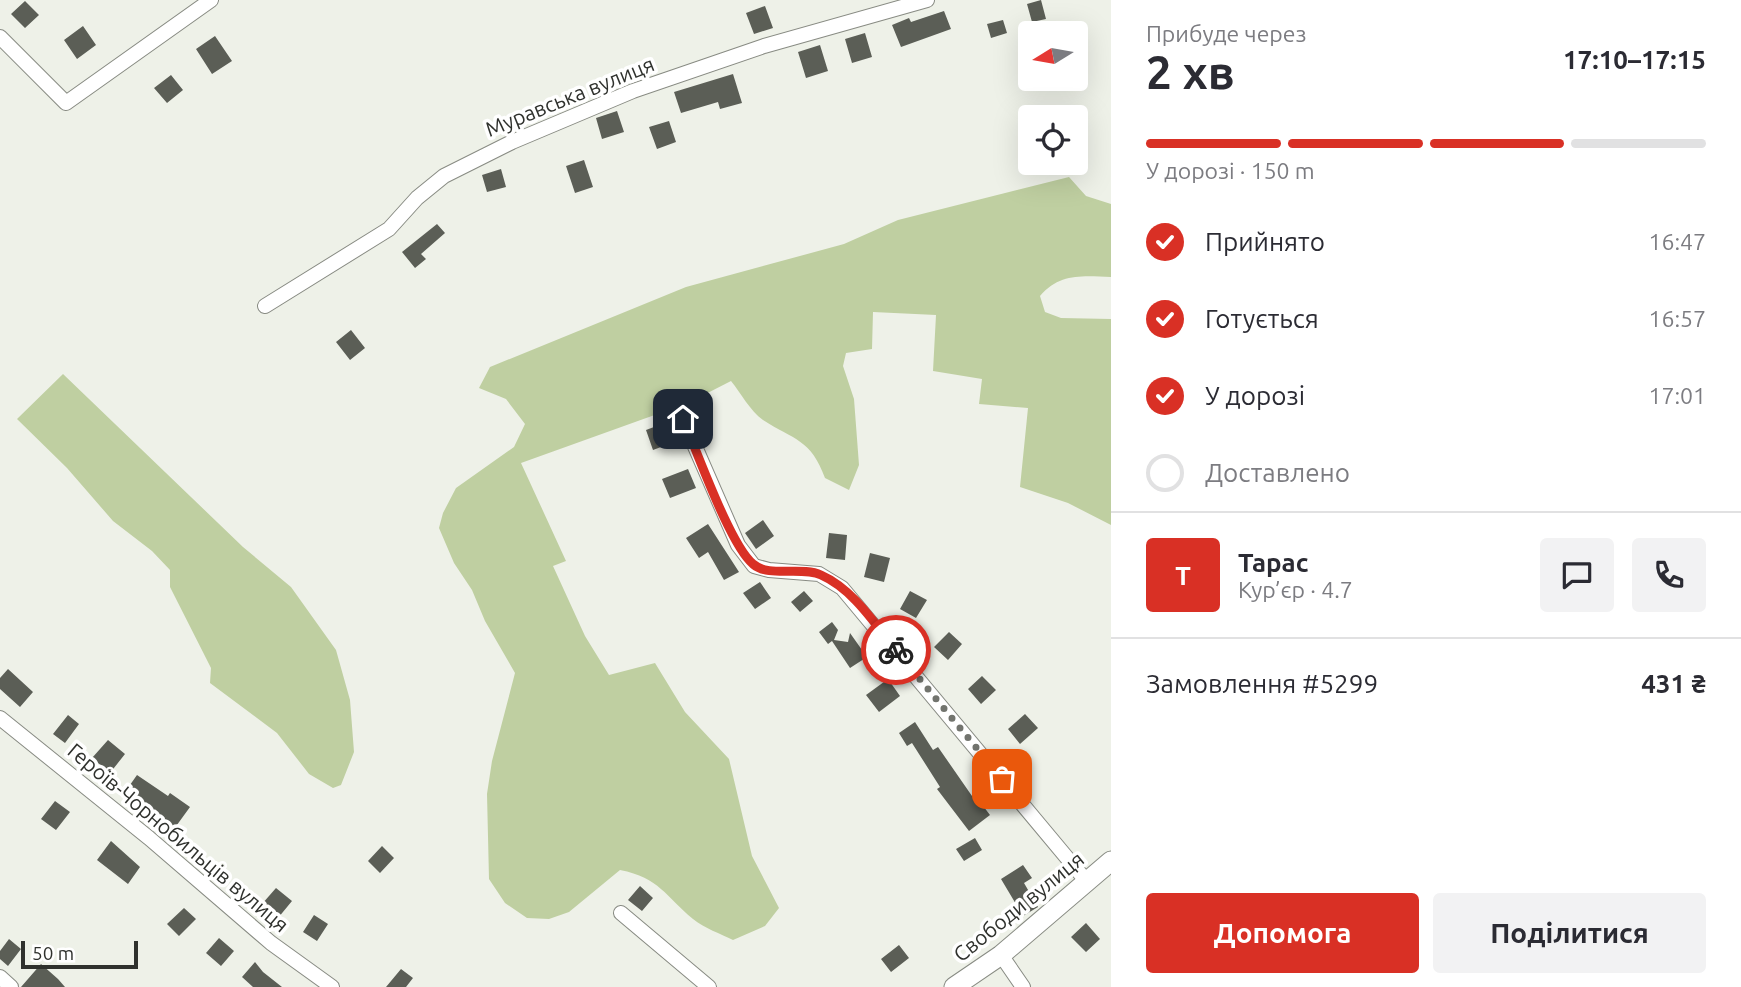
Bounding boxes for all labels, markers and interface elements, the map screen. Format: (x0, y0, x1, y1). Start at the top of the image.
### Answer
north arrow (1018, 21, 1088, 91)
map controls (1018, 21, 1088, 175)
text: Прибуде через (1146, 21, 1307, 46)
text: 17:10–17:15 (1563, 45, 1706, 74)
text: 2 хв (1146, 46, 1235, 98)
street label: Муравська вулиця (482, 51, 657, 141)
button: locate (1018, 105, 1088, 175)
text: У дорозі · 150 m (1146, 158, 1315, 183)
icon: check (1146, 223, 1184, 261)
text: Прийнято (1205, 227, 1325, 256)
text: 16:47 (1648, 229, 1706, 254)
icon: check (1146, 300, 1184, 338)
text: Готується (1205, 304, 1319, 333)
text: 16:57 (1648, 306, 1706, 331)
icon: check (1146, 377, 1184, 415)
text: У дорозі (1205, 381, 1305, 410)
text: 17:01 (1648, 383, 1706, 408)
pin (653, 389, 713, 449)
icon: home (664, 400, 702, 438)
text: Доставлено (1205, 458, 1350, 487)
button: chat (1540, 538, 1614, 612)
button: phone (1632, 538, 1706, 612)
text: Тарас (1238, 548, 1308, 577)
text: Т (1175, 561, 1191, 590)
text: Кур’єр · 4.7 (1238, 577, 1353, 602)
courier (861, 615, 931, 685)
icon: bike (877, 631, 915, 669)
text: Замовлення #5299 (1146, 669, 1378, 698)
text: 431 ₴ (1641, 669, 1706, 698)
street label: Героїв-Чорнобильців вулиця (63, 738, 294, 937)
pin (972, 749, 1032, 809)
icon: bag (983, 760, 1021, 798)
street label: Свободи вулиця (948, 846, 1088, 966)
button: Допомога (1146, 893, 1419, 973)
button: Поділитися (1433, 893, 1706, 973)
scale bar (21, 938, 138, 970)
text: 50 m (32, 942, 74, 964)

